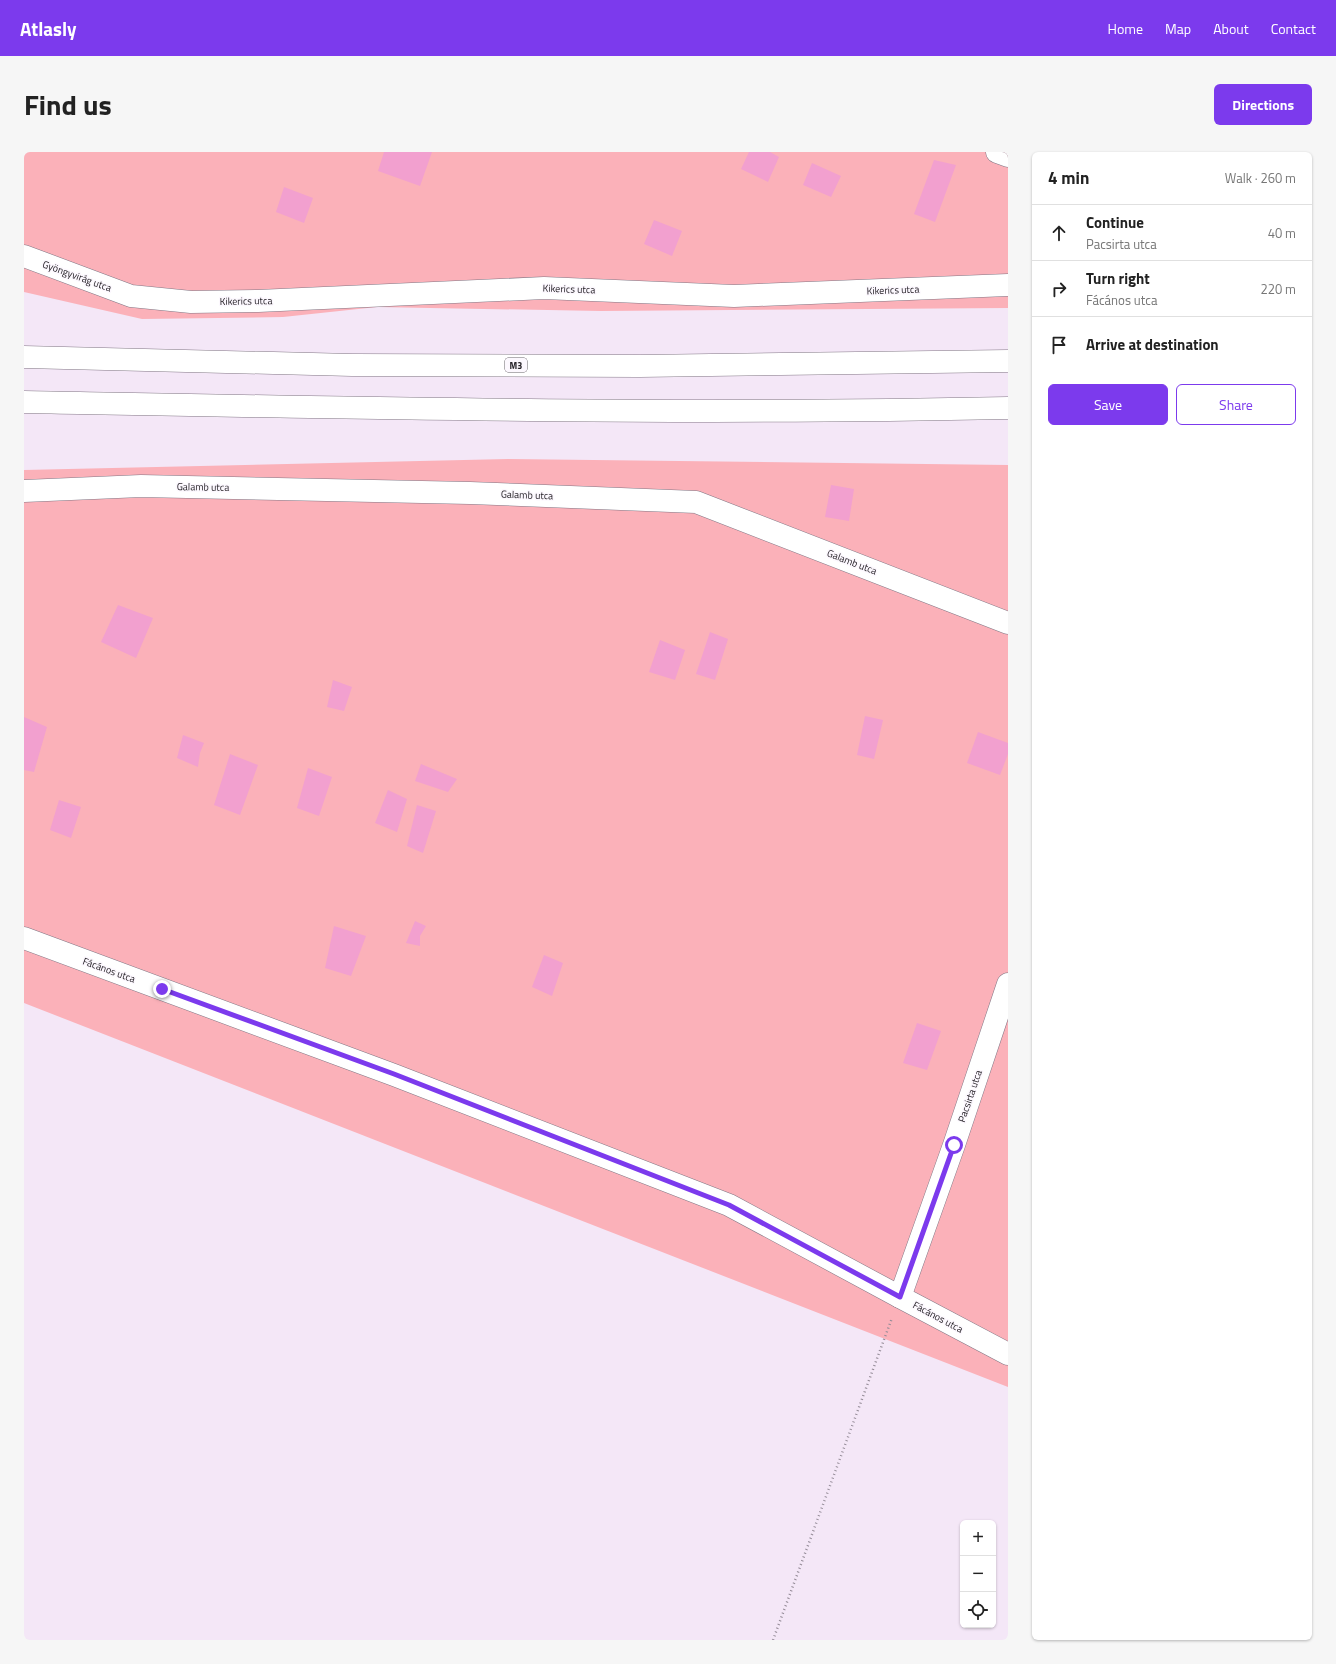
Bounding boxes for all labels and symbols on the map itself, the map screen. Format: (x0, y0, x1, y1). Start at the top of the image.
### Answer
street label: Gyöngyvirág utca (40, 257, 114, 295)
street label: Kikerics utca (542, 281, 596, 297)
street label: Kikerics utca (866, 282, 920, 298)
street label: Kikerics utca (220, 293, 272, 309)
road number: M3 (505, 358, 527, 372)
street label: Galamb utca (177, 479, 229, 495)
street label: Galamb utca (501, 487, 553, 503)
street label: Galamb utca (825, 546, 879, 578)
street label: Fácános utca (81, 954, 137, 986)
route end (153, 980, 171, 998)
street label: Pacsirta utca (954, 1068, 986, 1124)
route start (945, 1136, 963, 1154)
street label: Fácános utca (910, 1297, 966, 1337)

